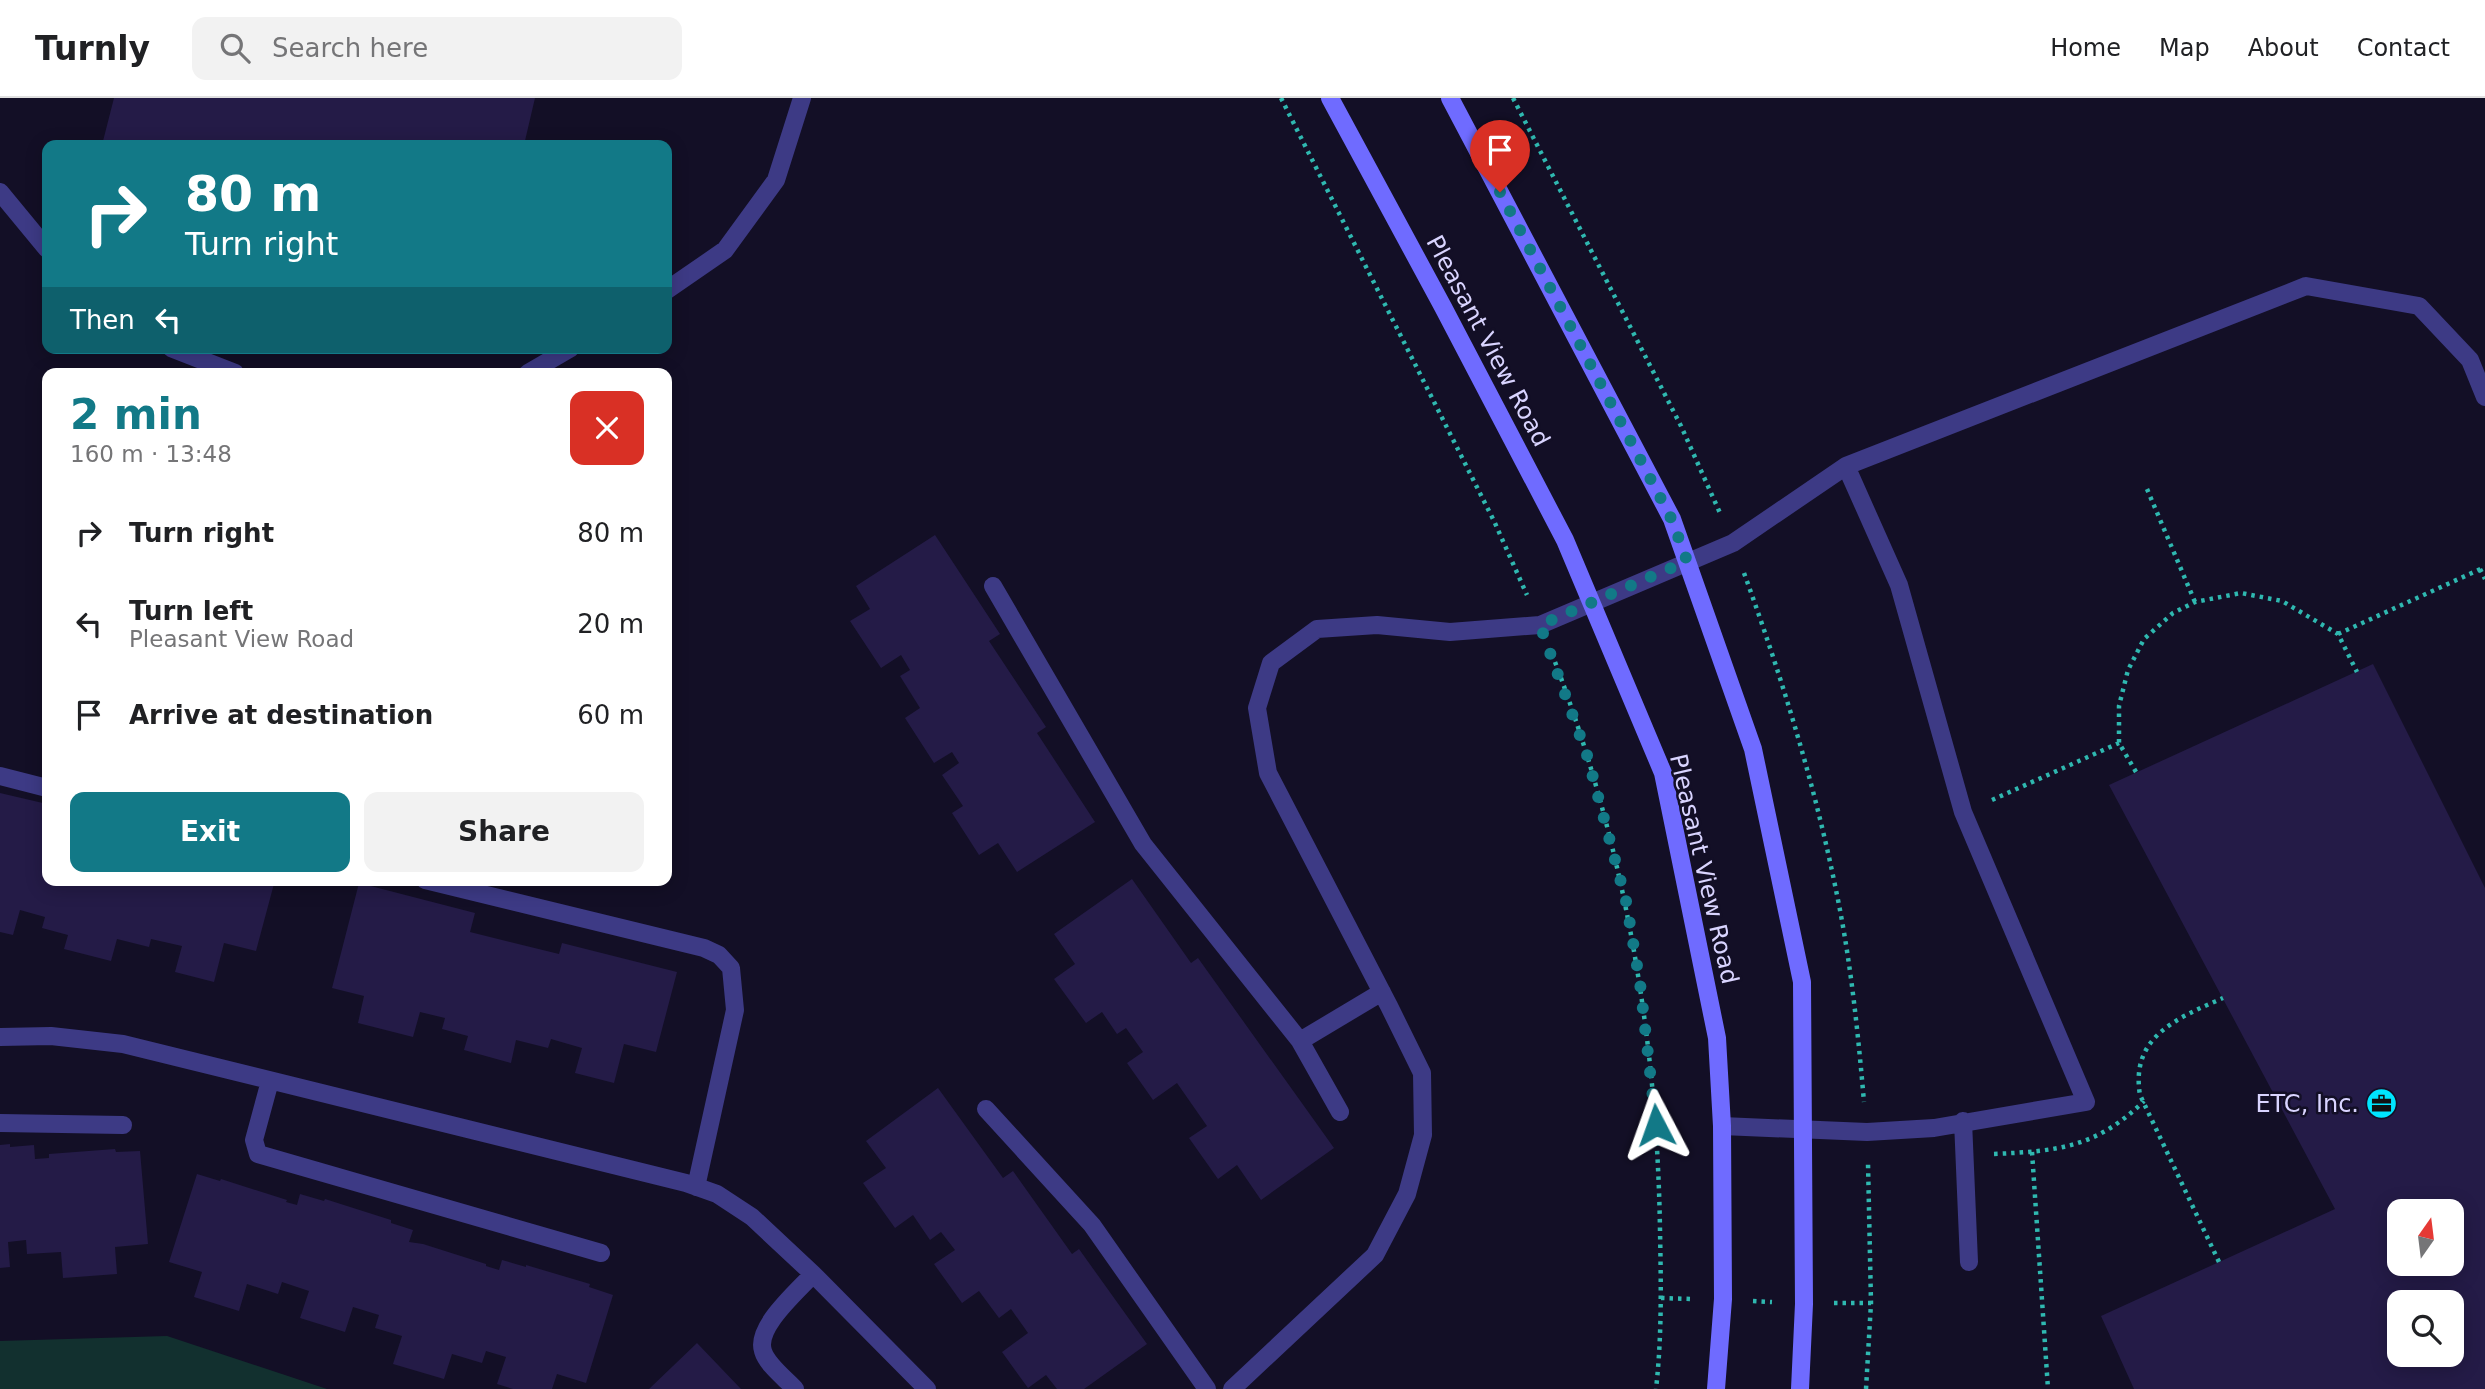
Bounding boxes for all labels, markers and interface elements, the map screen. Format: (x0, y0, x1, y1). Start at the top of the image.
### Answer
search box (192, 17, 682, 80)
text: Turnly (35, 29, 150, 68)
icon: search (216, 29, 254, 67)
text: Search here (272, 33, 428, 63)
text: Home (2050, 34, 2121, 62)
text: Map (2159, 34, 2210, 62)
text: About (2248, 34, 2319, 62)
text: Contact (2357, 34, 2450, 62)
pin (1470, 120, 1530, 192)
icon: arrive (1481, 131, 1519, 169)
text: 80 m (185, 166, 321, 223)
icon: right (70, 168, 161, 259)
text: Turn right (185, 225, 338, 263)
street label: Pleasant View Road (1421, 231, 1555, 451)
icon: left (149, 301, 187, 339)
text: Then (70, 305, 135, 335)
text: 2 min (70, 390, 202, 439)
button: close (570, 391, 644, 465)
text: 160 m · 13:48 (70, 441, 232, 467)
icon: right (70, 514, 108, 552)
text: Turn right (129, 518, 274, 548)
text: 80 m (577, 518, 644, 548)
text: Turn left (129, 596, 253, 626)
icon: left (70, 605, 108, 643)
text: 20 m (577, 609, 644, 639)
text: Pleasant View Road (129, 626, 354, 652)
icon: arrive (70, 696, 108, 734)
text: Arrive at destination (129, 700, 433, 730)
text: 60 m (577, 700, 644, 730)
street label: Pleasant View Road (1664, 751, 1744, 987)
button: Exit (70, 792, 350, 872)
button: Share (364, 792, 644, 872)
office icon: ETC, Inc. (2365, 1087, 2399, 1121)
position arrow (1619, 1088, 1693, 1162)
place label: ETC, Inc. (2255, 1090, 2359, 1118)
north arrow (2387, 1199, 2464, 1276)
map controls (2387, 1199, 2464, 1367)
button: search (2387, 1290, 2464, 1367)

